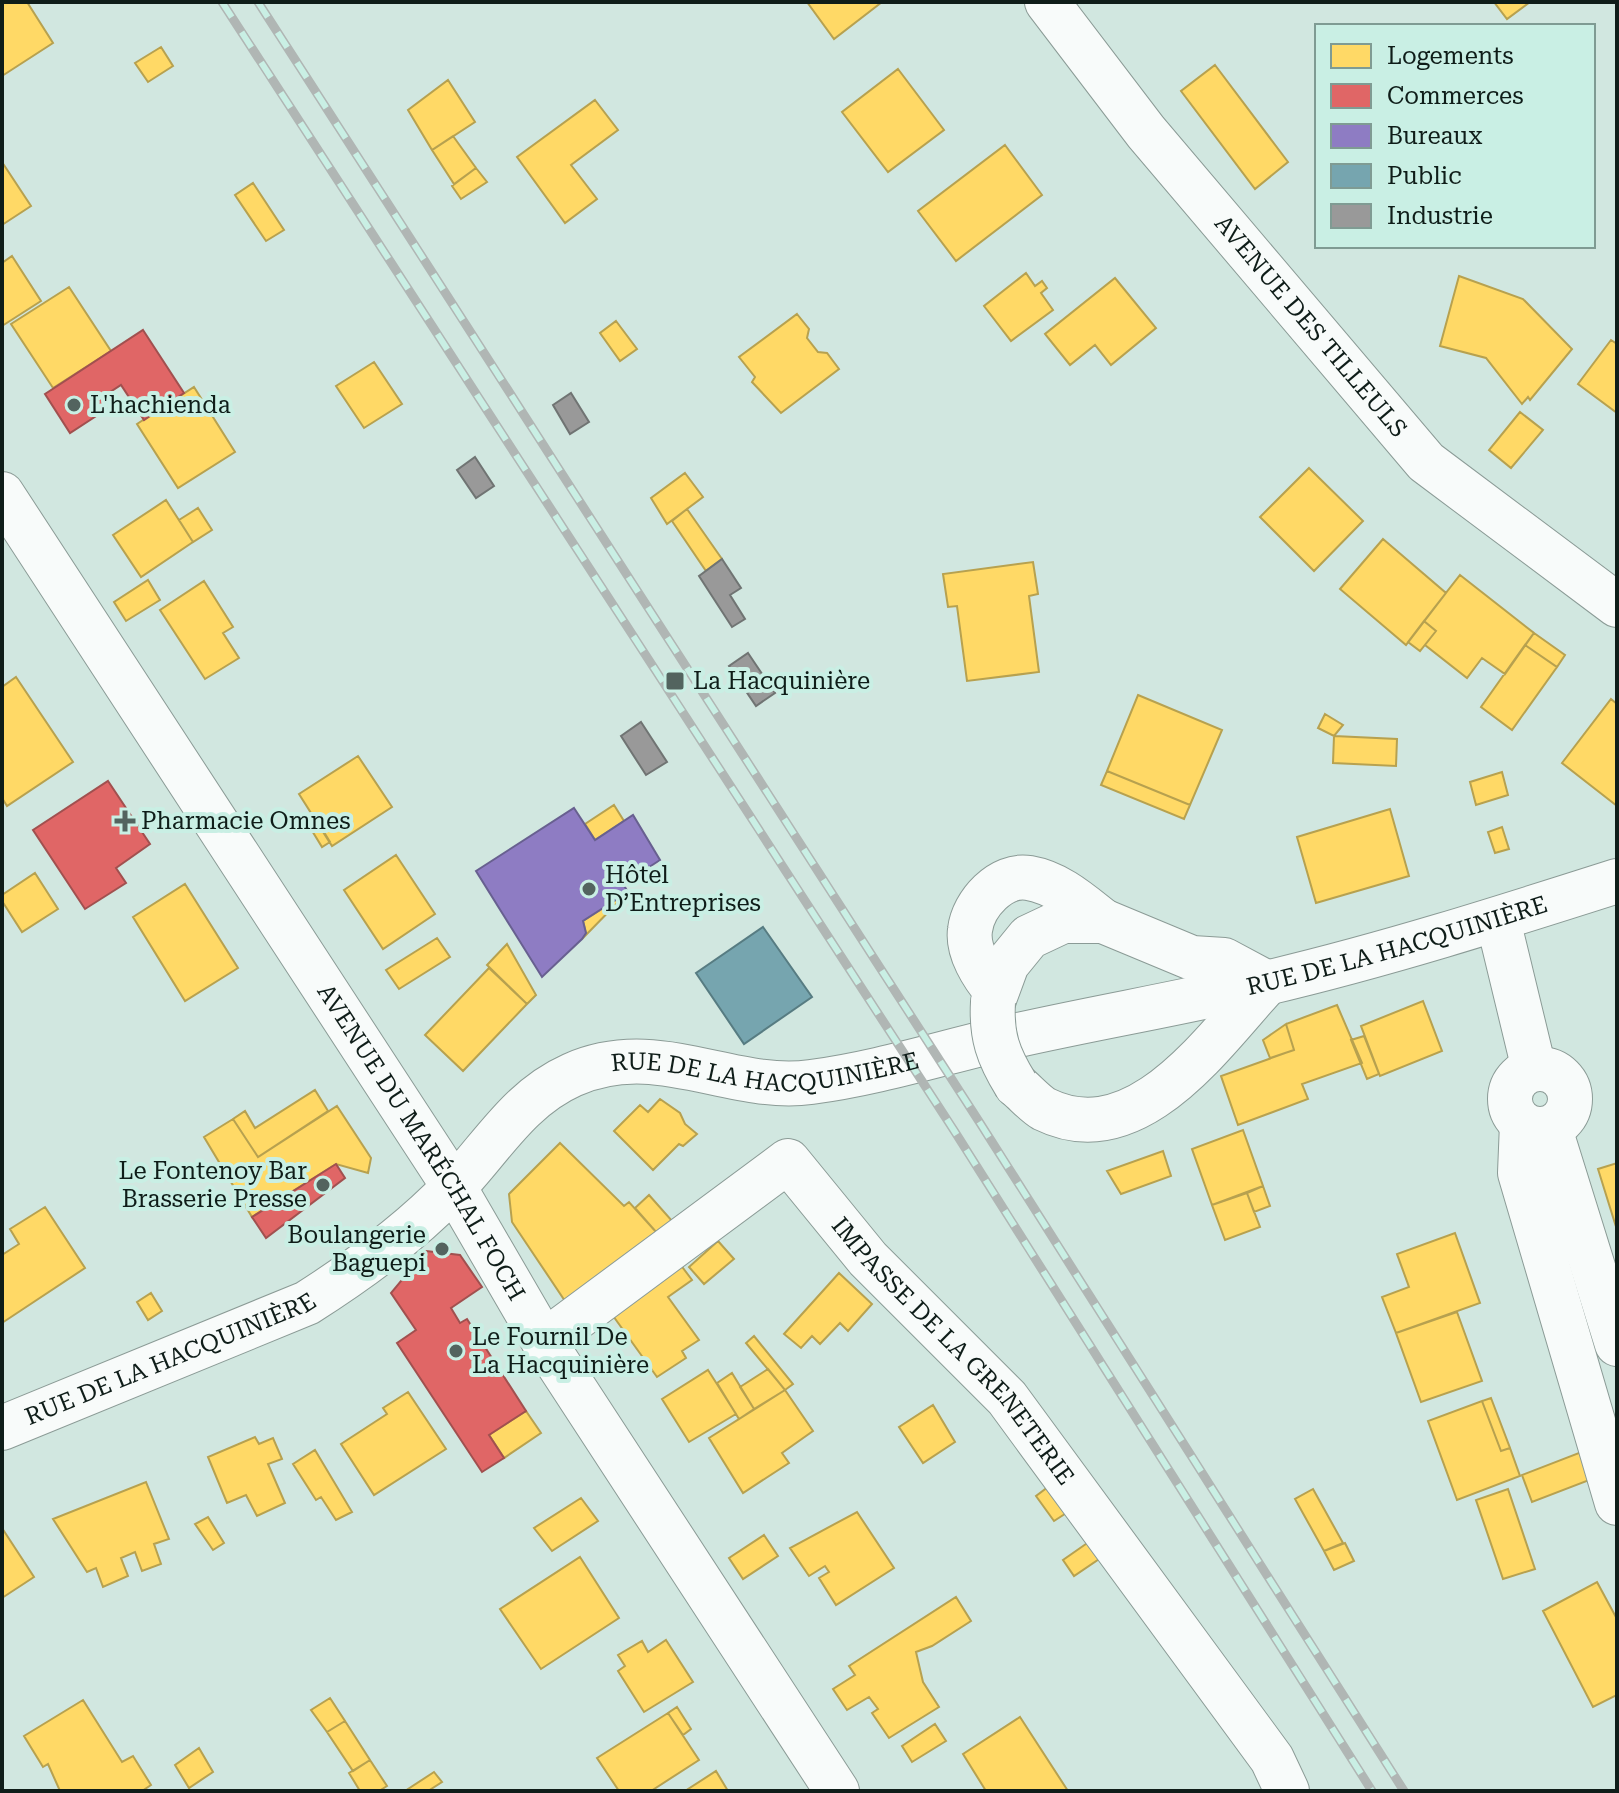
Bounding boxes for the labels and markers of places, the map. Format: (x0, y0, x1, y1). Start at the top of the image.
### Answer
place label: L'hachienda (90, 391, 231, 419)
marker: L'hachienda (65, 396, 83, 414)
place label: La Hacquinière (693, 667, 870, 695)
marker: La Hacquinière (664, 670, 686, 692)
place label: Pharmacie Omnes (141, 807, 351, 835)
marker: Pharmacie Omnes (116, 812, 134, 830)
place label: Hôtel D’Entreprises (605, 861, 761, 917)
marker: Hôtel D’Entreprises (580, 880, 598, 898)
place label: Le Fontenoy Bar Brasserie Presse (119, 1157, 307, 1213)
marker: Le Fontenoy Bar Brasserie Presse (314, 1176, 332, 1194)
place label: Boulangerie Baguepi (287, 1221, 426, 1277)
marker: Boulangerie Baguepi (433, 1240, 451, 1258)
place label: Le Fournil De La Hacquinière (472, 1323, 649, 1379)
marker: Le Fournil De La Hacquinière (447, 1342, 465, 1360)

